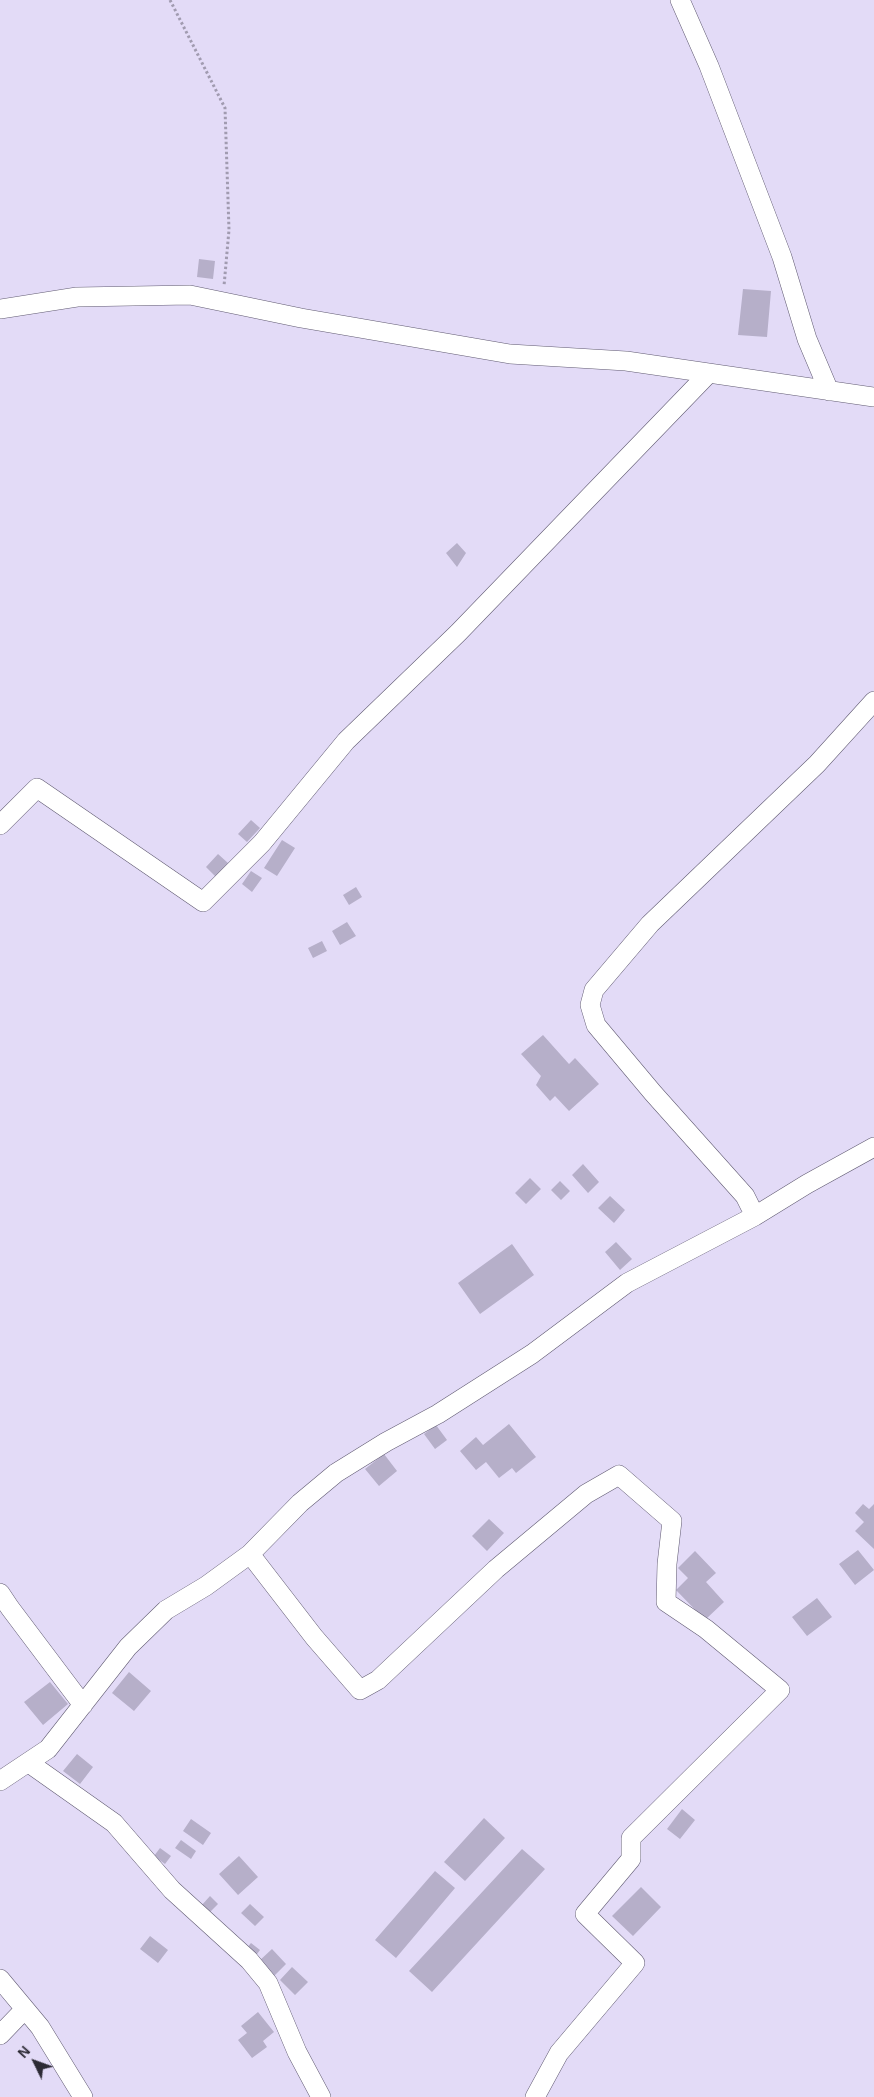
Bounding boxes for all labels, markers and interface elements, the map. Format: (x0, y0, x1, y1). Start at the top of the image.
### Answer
north arrow (10, 2037, 60, 2087)
text: N (15, 2043, 33, 2061)

